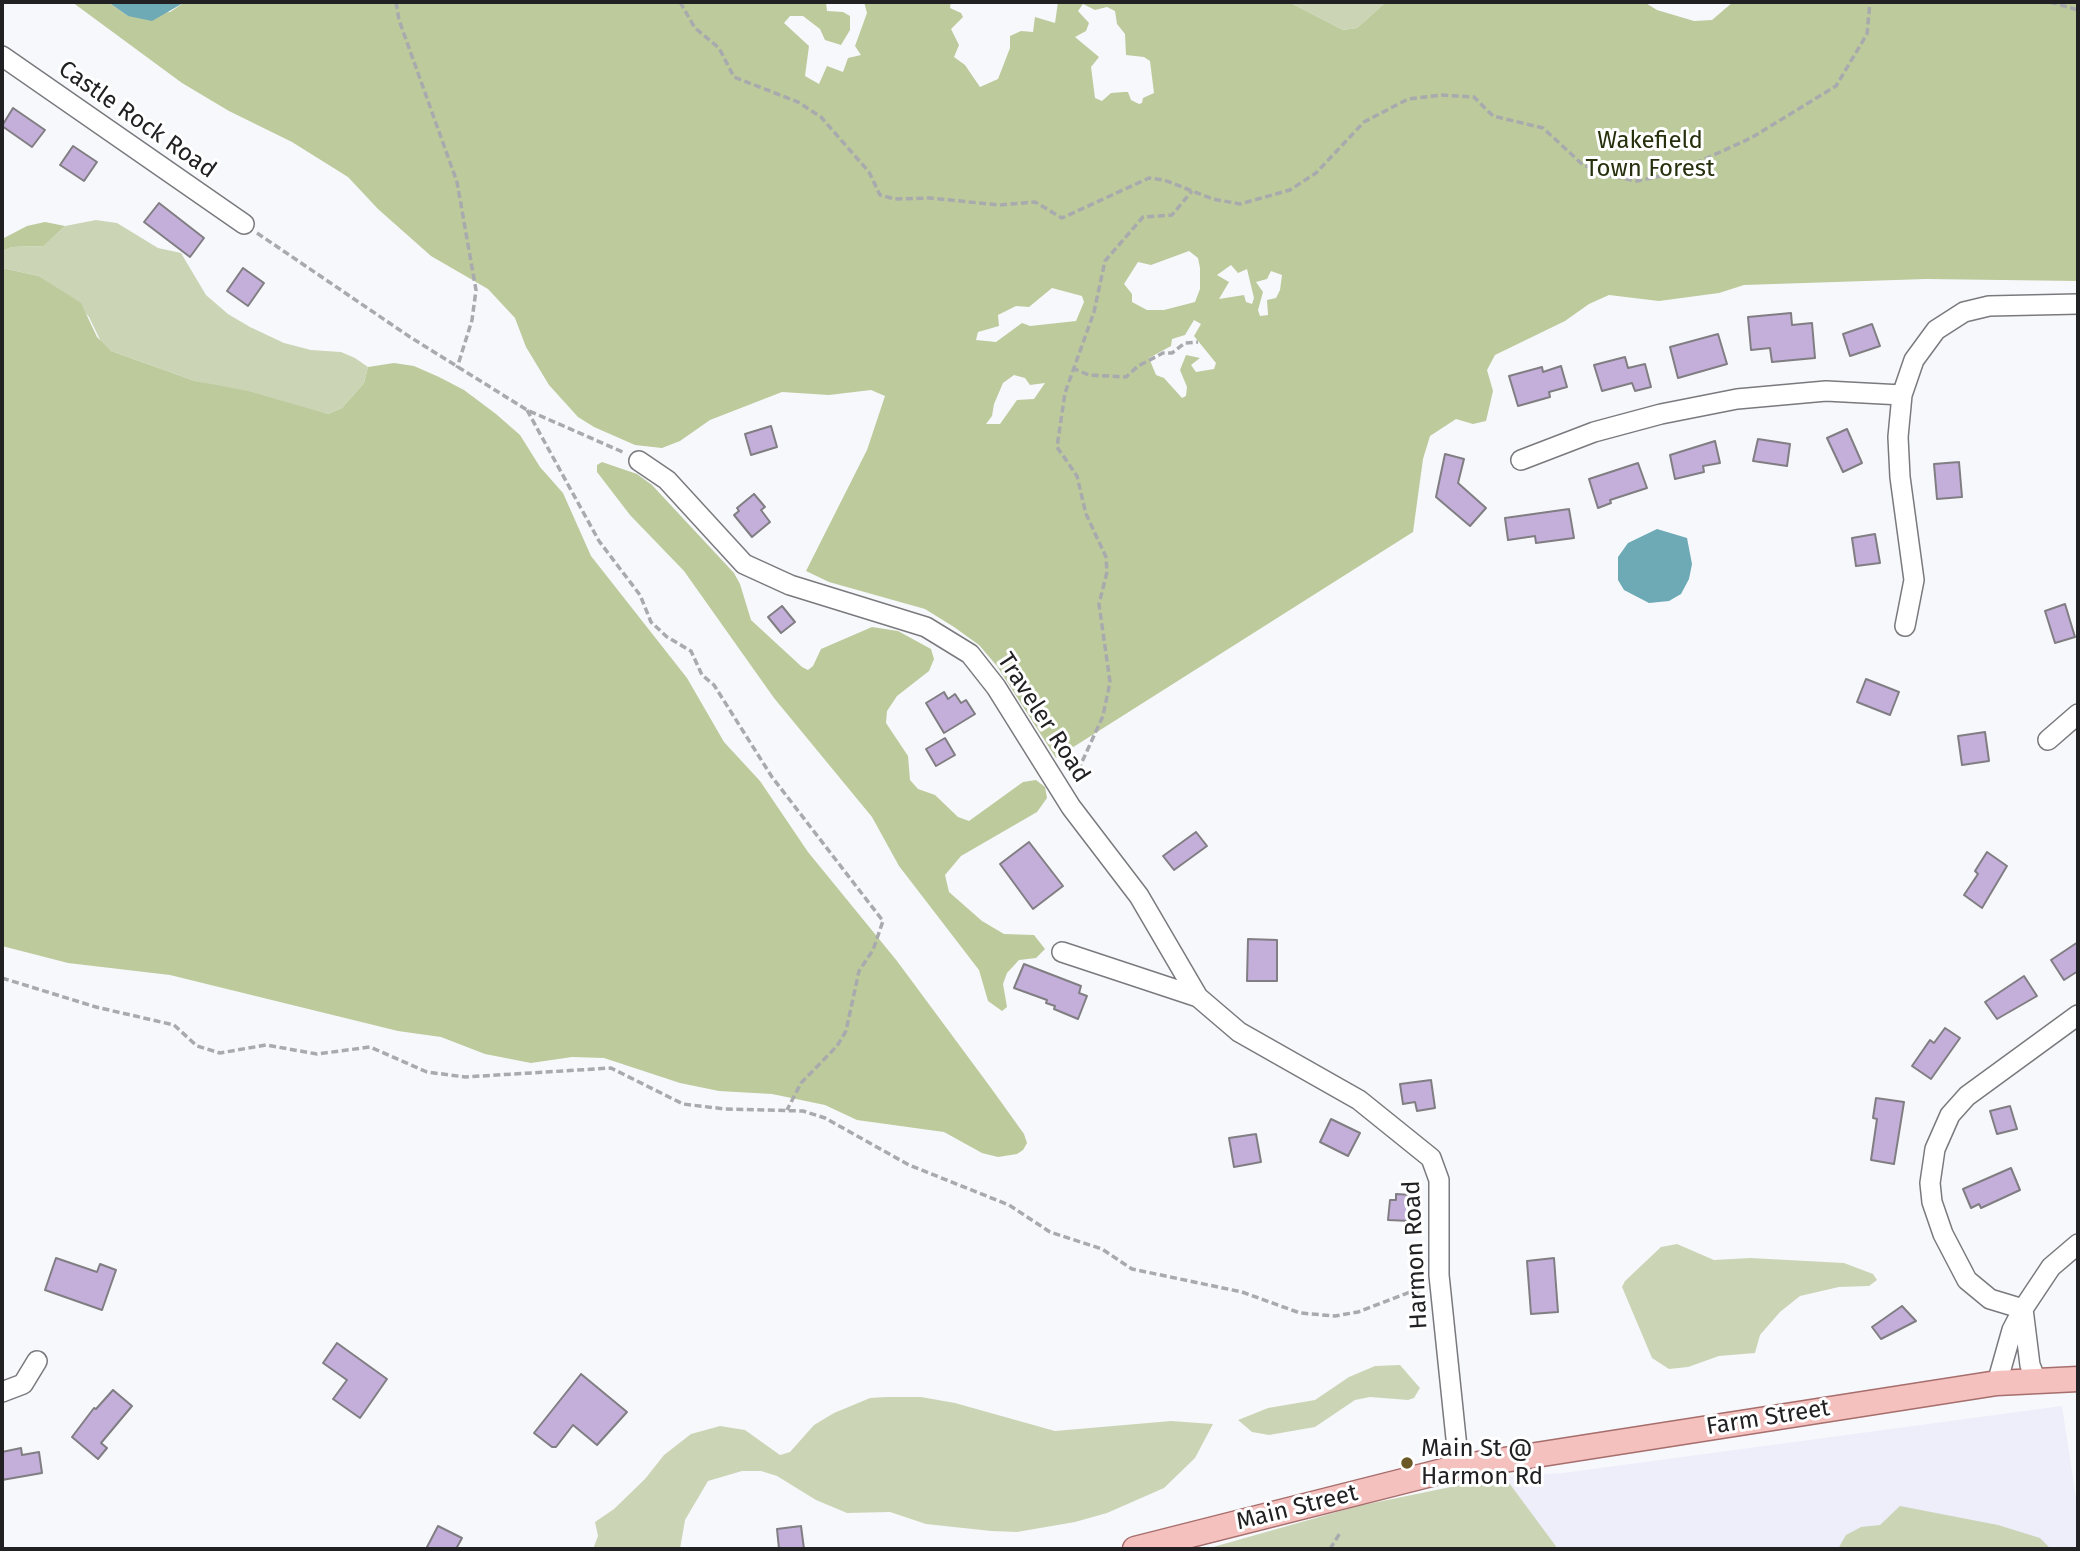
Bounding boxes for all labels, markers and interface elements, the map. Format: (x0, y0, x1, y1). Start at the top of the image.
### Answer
street label: Castle Rock Road (53, 55, 221, 185)
park label: Wakefield Town Forest (1585, 127, 1715, 183)
street label: Traveler Road (990, 648, 1096, 788)
street label: Harmon Road (1398, 1180, 1434, 1330)
street label: Farm Street (1704, 1394, 1832, 1442)
place label: Main St @ Harmon Rd (1421, 1435, 1543, 1491)
marker: Main St @ Harmon Rd (1399, 1455, 1415, 1471)
street label: Main Street (1233, 1479, 1361, 1537)

